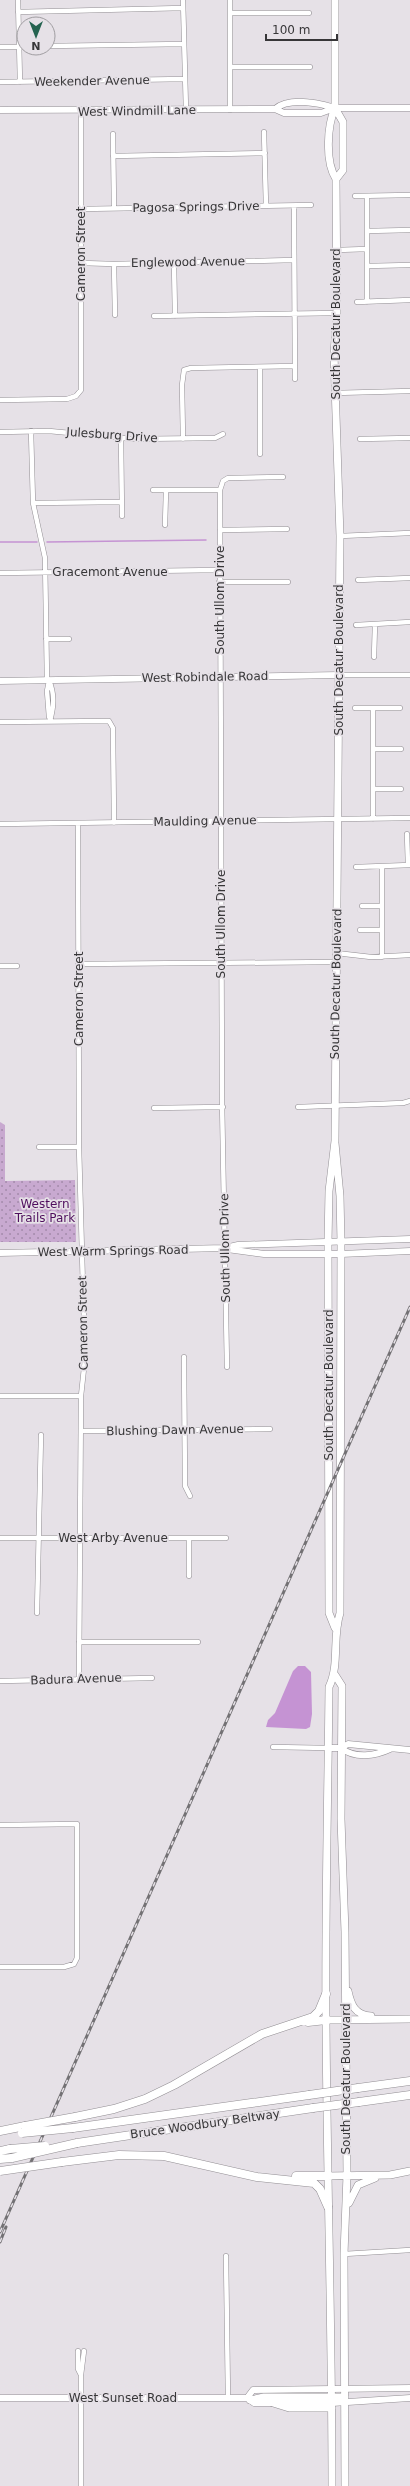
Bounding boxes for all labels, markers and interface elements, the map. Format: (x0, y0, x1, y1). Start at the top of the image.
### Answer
north arrow (16, 16, 56, 56)
scale bar (266, 16, 337, 42)
text: 100 m (272, 23, 310, 37)
text: N (31, 39, 41, 52)
street label: Weekender Avenue (34, 73, 150, 89)
street label: West Windmill Lane (78, 103, 196, 119)
street label: Pagosa Springs Drive (132, 199, 260, 215)
street label: Cameron Street (74, 206, 88, 301)
street label: South Decatur Boulevard (329, 248, 343, 400)
street label: Englewood Avenue (131, 254, 245, 270)
street label: Julesburg Drive (65, 425, 158, 445)
street label: South Ullom Drive (213, 546, 227, 654)
street label: Gracemont Avenue (52, 565, 168, 579)
street label: South Decatur Boulevard (332, 584, 346, 736)
street label: West Robindale Road (142, 669, 268, 685)
street label: Maulding Avenue (153, 813, 257, 829)
street label: South Ullom Drive (214, 870, 228, 978)
street label: South Decatur Boulevard (328, 908, 344, 1060)
street label: Cameron Street (72, 951, 86, 1046)
street label: South Ullom Drive (217, 1193, 233, 1303)
park label: Western Trails Park (14, 1197, 75, 1225)
street label: West Warm Springs Road (37, 1243, 189, 1259)
street label: Cameron Street (75, 1275, 91, 1370)
street label: South Decatur Boulevard (322, 1309, 336, 1461)
street label: Blushing Dawn Avenue (106, 1422, 244, 1438)
street label: West Arby Avenue (58, 1531, 168, 1545)
street label: Badura Avenue (30, 1670, 122, 1688)
street label: South Decatur Boulevard (339, 2003, 353, 2155)
street label: Bruce Woodbury Beltway (129, 2107, 281, 2141)
street label: West Sunset Road (69, 2391, 177, 2405)

